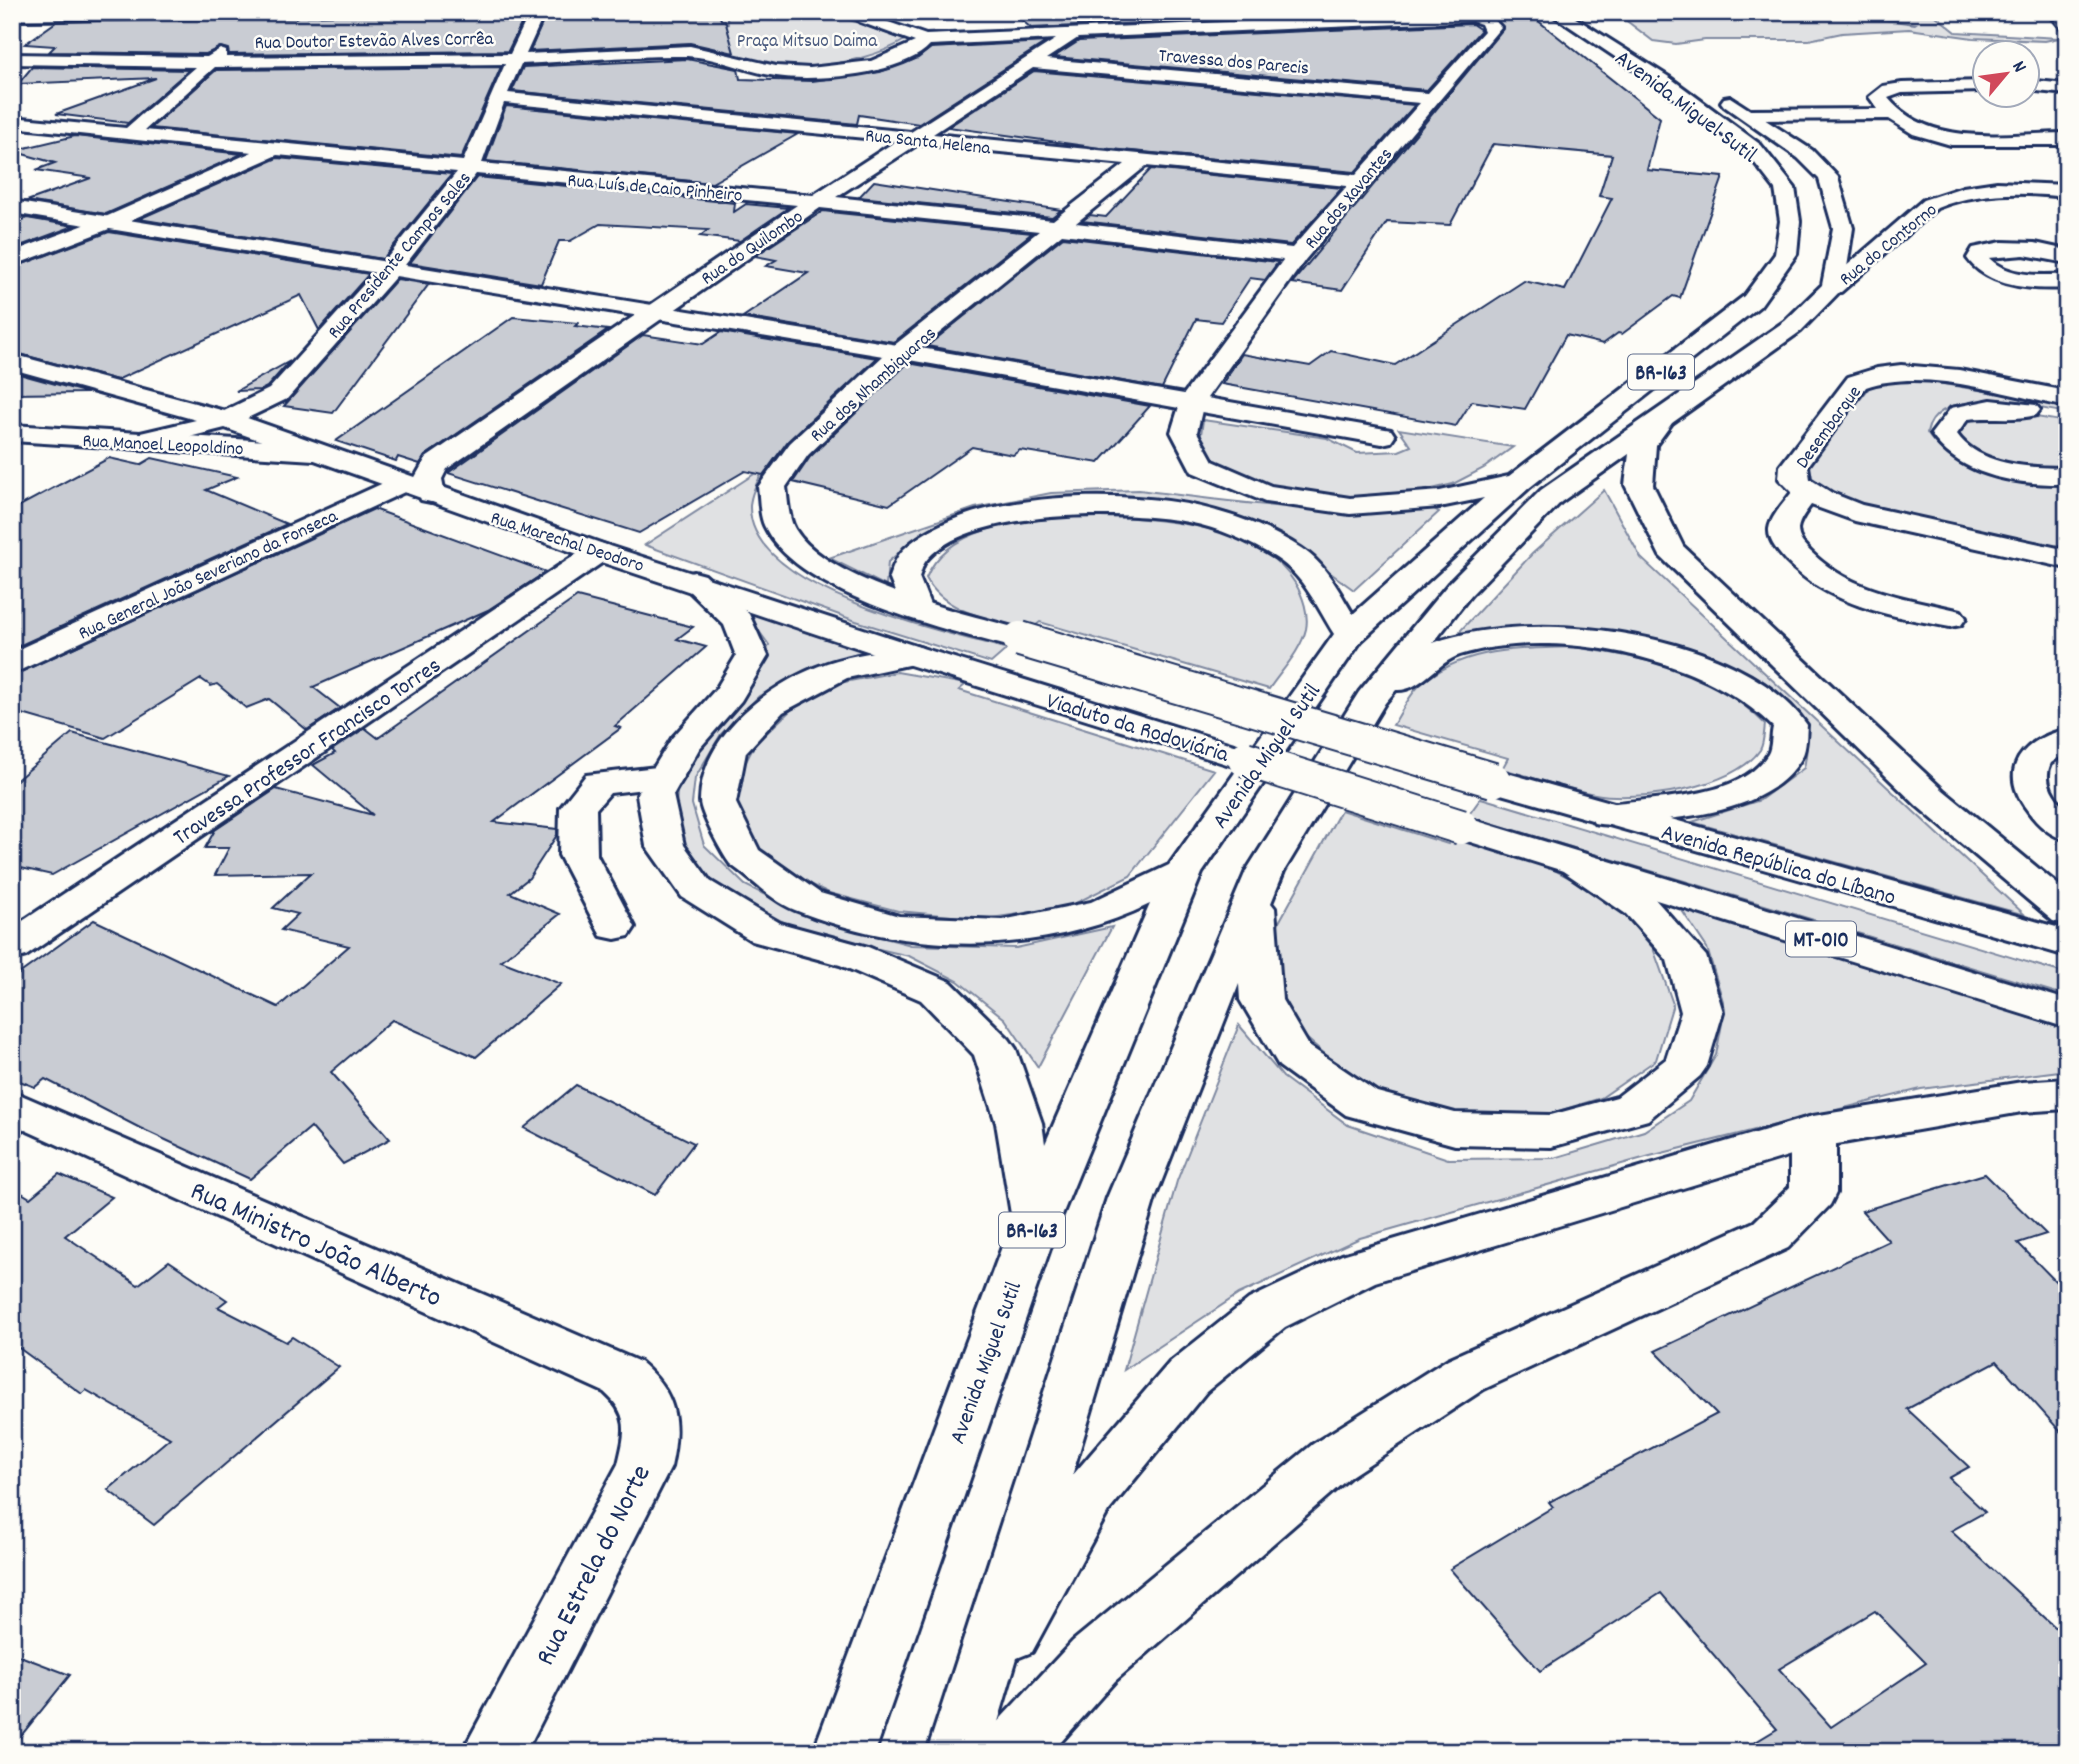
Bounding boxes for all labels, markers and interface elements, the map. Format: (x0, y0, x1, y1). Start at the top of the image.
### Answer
street label: Rua Doutor Estevão Alves Corrêa (254, 27, 495, 58)
park label: Praça Mitsuo Daima (737, 29, 878, 56)
north arrow (1970, 38, 2040, 108)
street label: Travessa dos Parecis (1157, 43, 1310, 84)
street label: Avenida Miguel Sutil (1607, 43, 1763, 173)
text: N (2004, 57, 2032, 78)
street label: Rua Santa Helena (864, 123, 993, 164)
street label: Rua dos Xavantes (1299, 143, 1400, 256)
street label: Rua Presidente Campos Sales (323, 167, 479, 346)
street label: Rua Luís de Caio Pinheiro (566, 168, 743, 211)
street label: Rua do Contorno (1835, 198, 1944, 294)
street label: Rua do Quilombo (697, 205, 809, 293)
street label: Rua dos Nhambiquaras (805, 321, 943, 450)
road number: BR-163 (1628, 354, 1694, 390)
street label: Desembarque (1790, 381, 1869, 475)
street label: Rua Manoel Leopoldino (82, 429, 244, 464)
street label: Rua General João Severiano da Fonseca (74, 504, 343, 648)
street label: Rua Marechal Deodoro (487, 506, 647, 581)
street label: Travessa Professor Francisco Torres (167, 651, 449, 855)
street label: Avenida Miguel Sutil (1205, 677, 1331, 836)
street label: Viaduto da Rodoviária (1042, 686, 1233, 773)
street label: Avenida República do Líbano (1657, 817, 1899, 916)
road number: MT-010 (1786, 922, 1856, 956)
street label: Rua Ministro João Alberto (183, 1173, 447, 1320)
road number: BR-163 (999, 1212, 1065, 1248)
street label: Avenida Miguel Sutil (943, 1277, 1032, 1449)
street label: Rua Estrela do Norte (528, 1459, 663, 1674)

